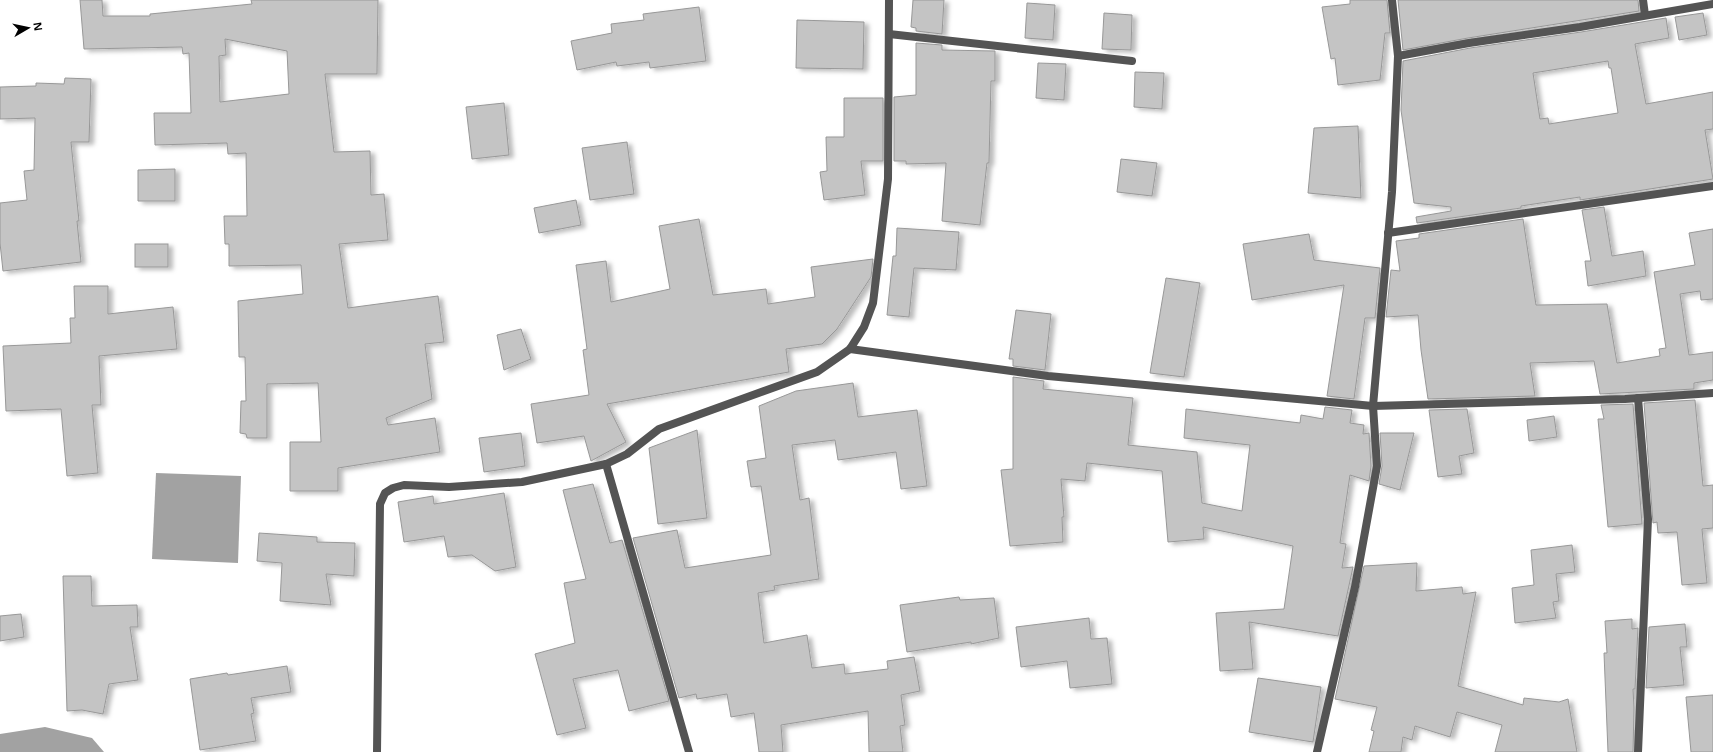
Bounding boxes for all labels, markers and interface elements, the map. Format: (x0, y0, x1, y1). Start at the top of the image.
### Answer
north arrow (8, 8, 48, 48)
text: N (30, 21, 46, 32)

